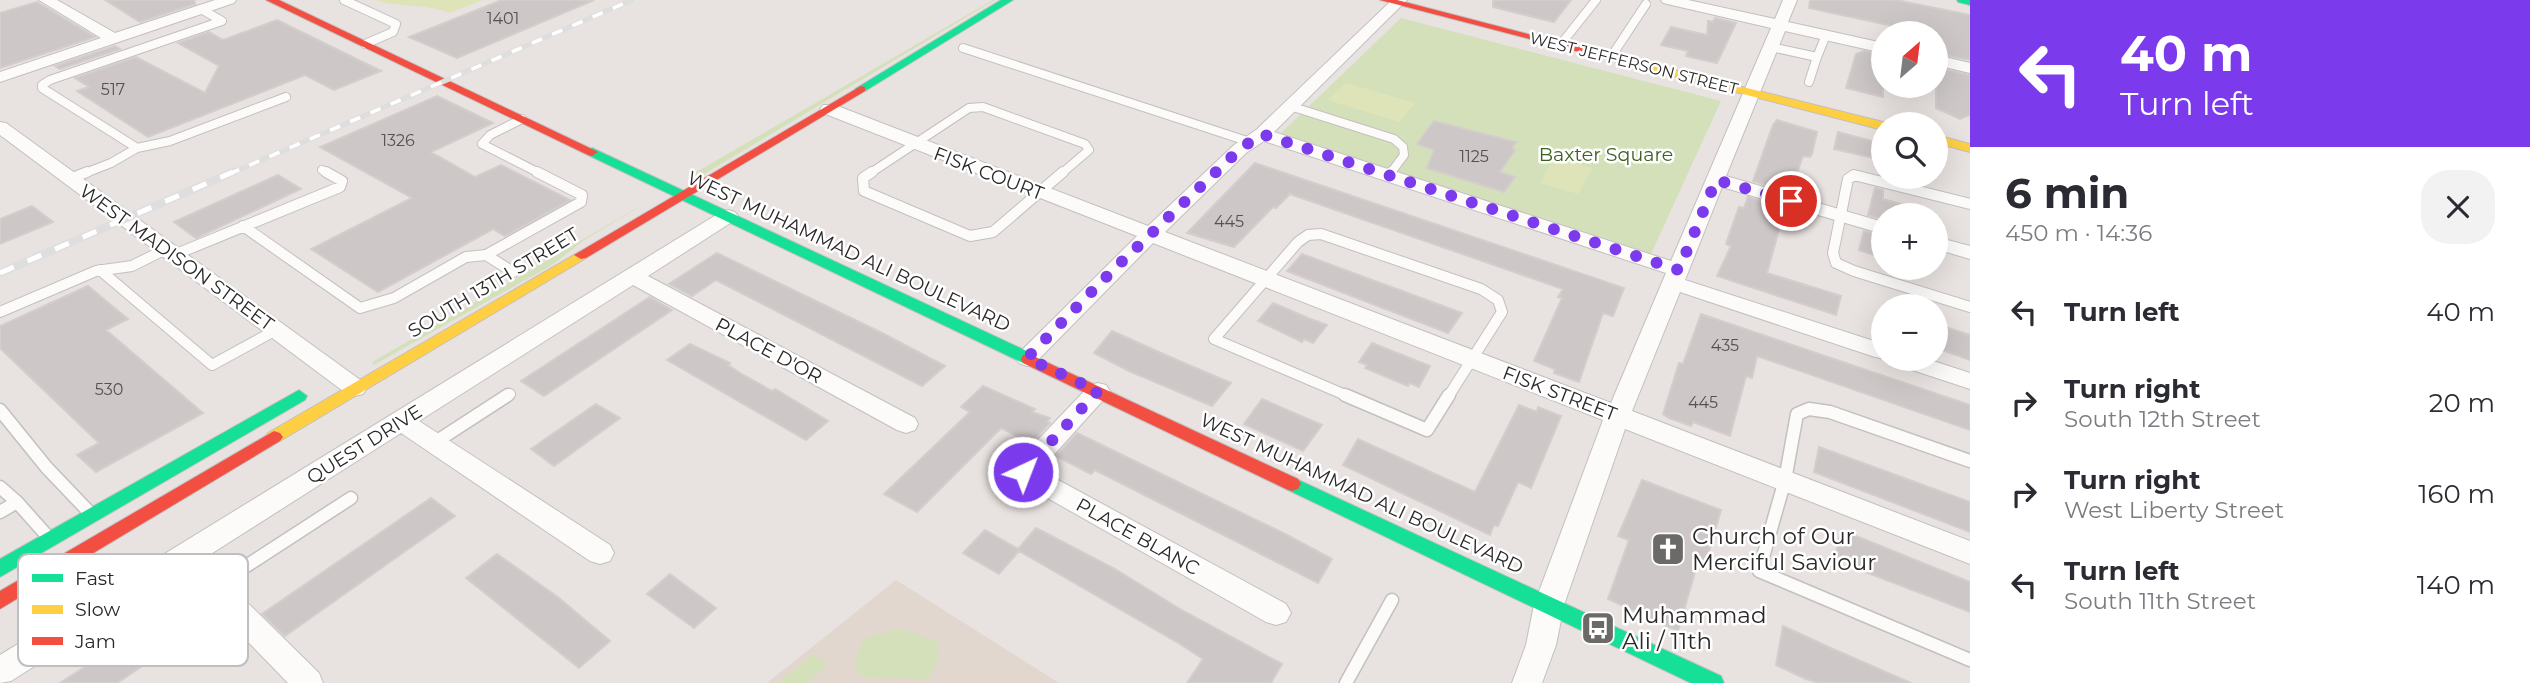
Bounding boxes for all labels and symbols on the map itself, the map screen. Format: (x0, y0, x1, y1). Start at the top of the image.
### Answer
house number: 1401 (487, 9, 519, 28)
north arrow (1871, 21, 1948, 98)
street label: WEST JEFFERSON STREET (1528, 28, 1741, 99)
house number: 517 (101, 80, 125, 99)
house number: 1326 (381, 131, 415, 150)
street label: FISK COURT (930, 142, 1047, 205)
park label: Baxter Square (1539, 143, 1673, 166)
house number: 1125 (1459, 147, 1489, 166)
street label: WEST MUHAMMAD ALI BOULEVARD (684, 166, 1014, 337)
pin (1761, 171, 1821, 231)
street label: WEST MADISON STREET (75, 179, 278, 336)
house number: 445 (1214, 212, 1244, 231)
street label: SOUTH 13TH STREET (404, 222, 583, 343)
street label: PLACE D'OR (711, 313, 826, 388)
house number: 435 (1711, 336, 1739, 355)
street label: FISK STREET (1499, 361, 1620, 426)
house number: 530 (95, 380, 123, 399)
house number: 445 (1688, 393, 1718, 412)
street label: QUEST DRIVE (302, 400, 426, 489)
street label: WEST MUHAMMAD ALI BOULEVARD (1197, 408, 1527, 579)
position arrow (986, 435, 1060, 509)
street label: PLACE BLANC (1072, 493, 1203, 580)
place label: Church of Our Merciful Saviour (1692, 522, 1876, 576)
church icon: Church of Our Merciful Saviour (1649, 530, 1687, 568)
legend (18, 554, 248, 666)
text: Fast (75, 567, 115, 590)
text: Slow (75, 598, 120, 621)
place label: Muhammad Ali / 11th (1622, 601, 1767, 655)
bus stop icon: Muhammad Ali / 11th (1579, 609, 1617, 647)
text: Jam (74, 630, 116, 653)

